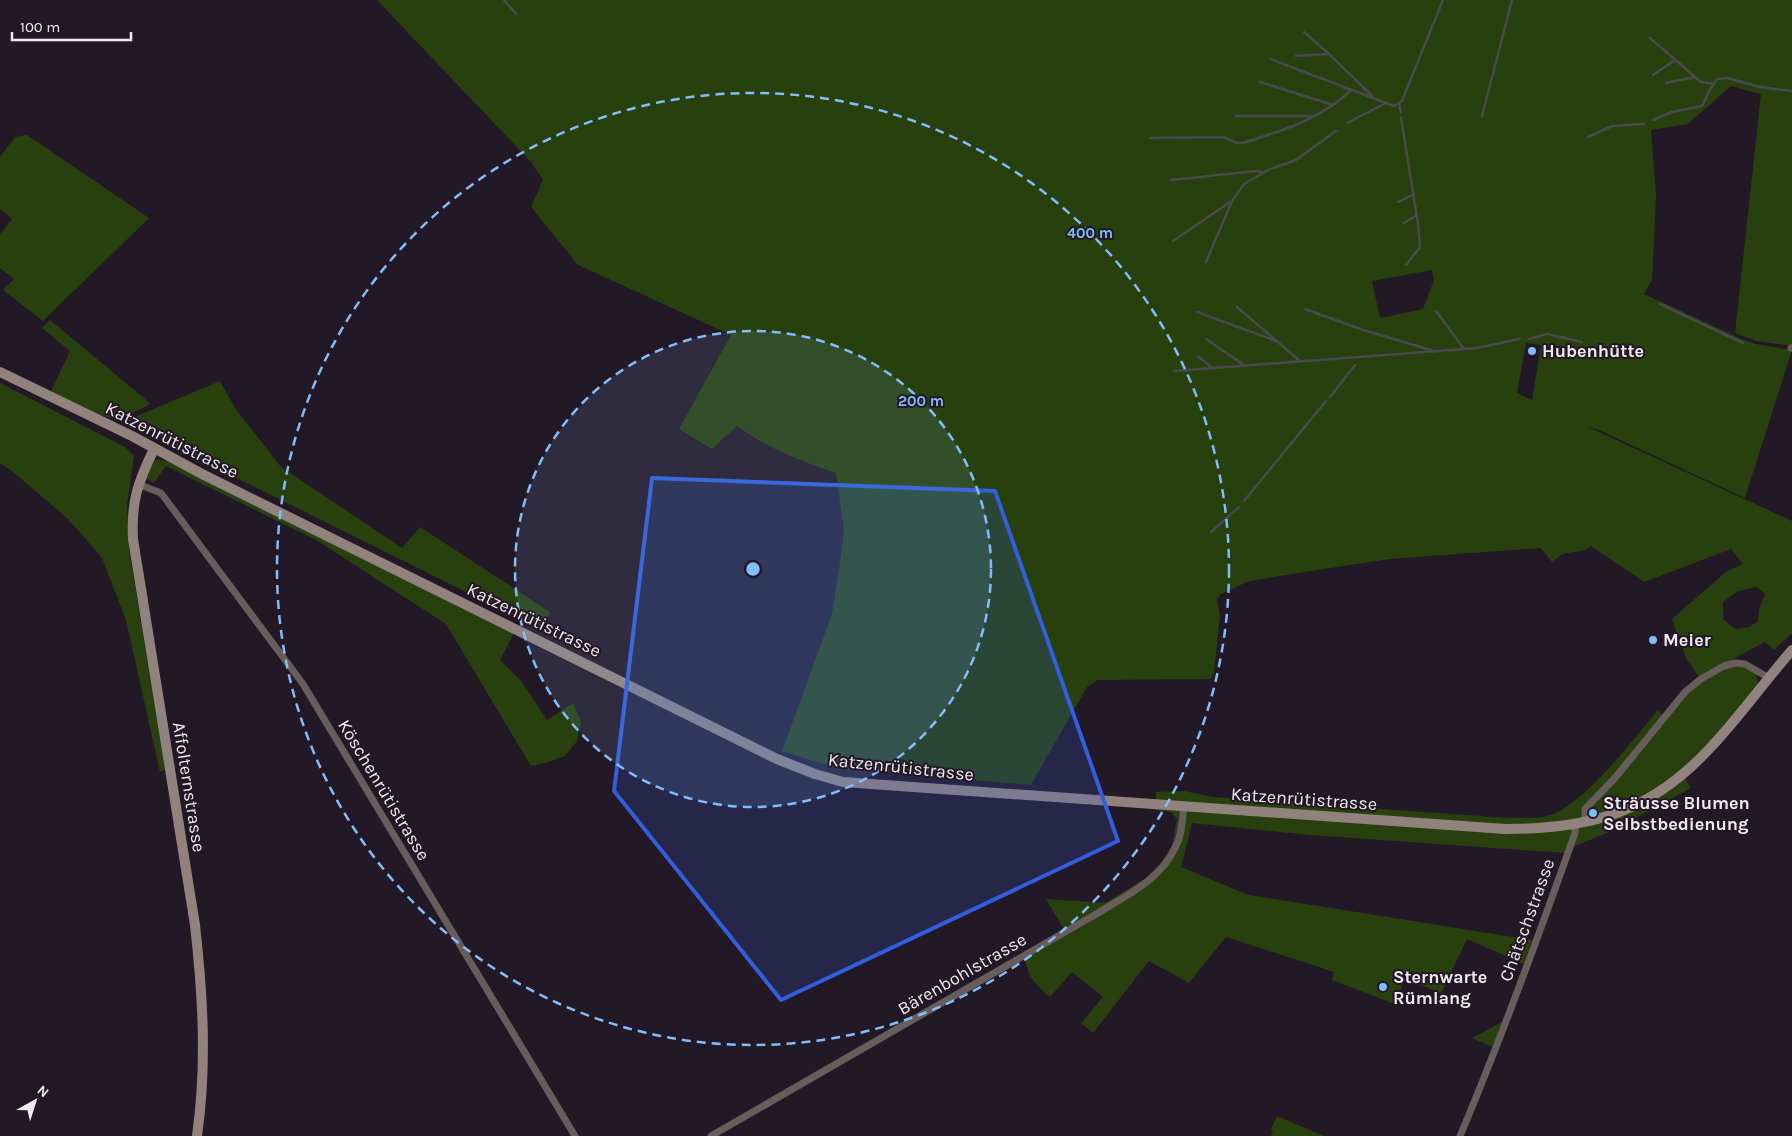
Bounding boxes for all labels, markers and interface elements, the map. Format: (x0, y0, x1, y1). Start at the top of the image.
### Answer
scale bar (12, 10, 131, 42)
text: 100 m (20, 18, 60, 36)
text: 400 m (1067, 224, 1113, 242)
place label: Hubenhütte (1542, 340, 1644, 362)
marker: Hubenhütte (1526, 345, 1538, 357)
text: 200 m (898, 392, 944, 410)
street label: Katzenrütistrasse (102, 397, 242, 483)
centre of rings (744, 560, 762, 578)
street label: Katzenrütistrasse (463, 578, 605, 662)
place label: Meier (1663, 629, 1711, 651)
marker: Meier (1647, 634, 1659, 646)
street label: Köschenrütistrasse (333, 715, 435, 865)
street label: Affolternstrasse (168, 720, 210, 854)
street label: Katzenrütistrasse (827, 748, 975, 786)
street label: Katzenrütistrasse (1230, 783, 1378, 815)
place label: Sträusse Blumen Selbstbedienung (1603, 792, 1750, 835)
marker: Sträusse Blumen Selbstbedienung (1587, 807, 1599, 819)
street label: Chätschstrasse (1495, 856, 1559, 984)
street label: Bärenbohlstrasse (894, 928, 1030, 1020)
place label: Sternwarte Rümlang (1393, 966, 1487, 1009)
marker: Sternwarte Rümlang (1377, 981, 1389, 993)
north arrow (10, 1076, 60, 1126)
text: N (34, 1082, 52, 1101)

